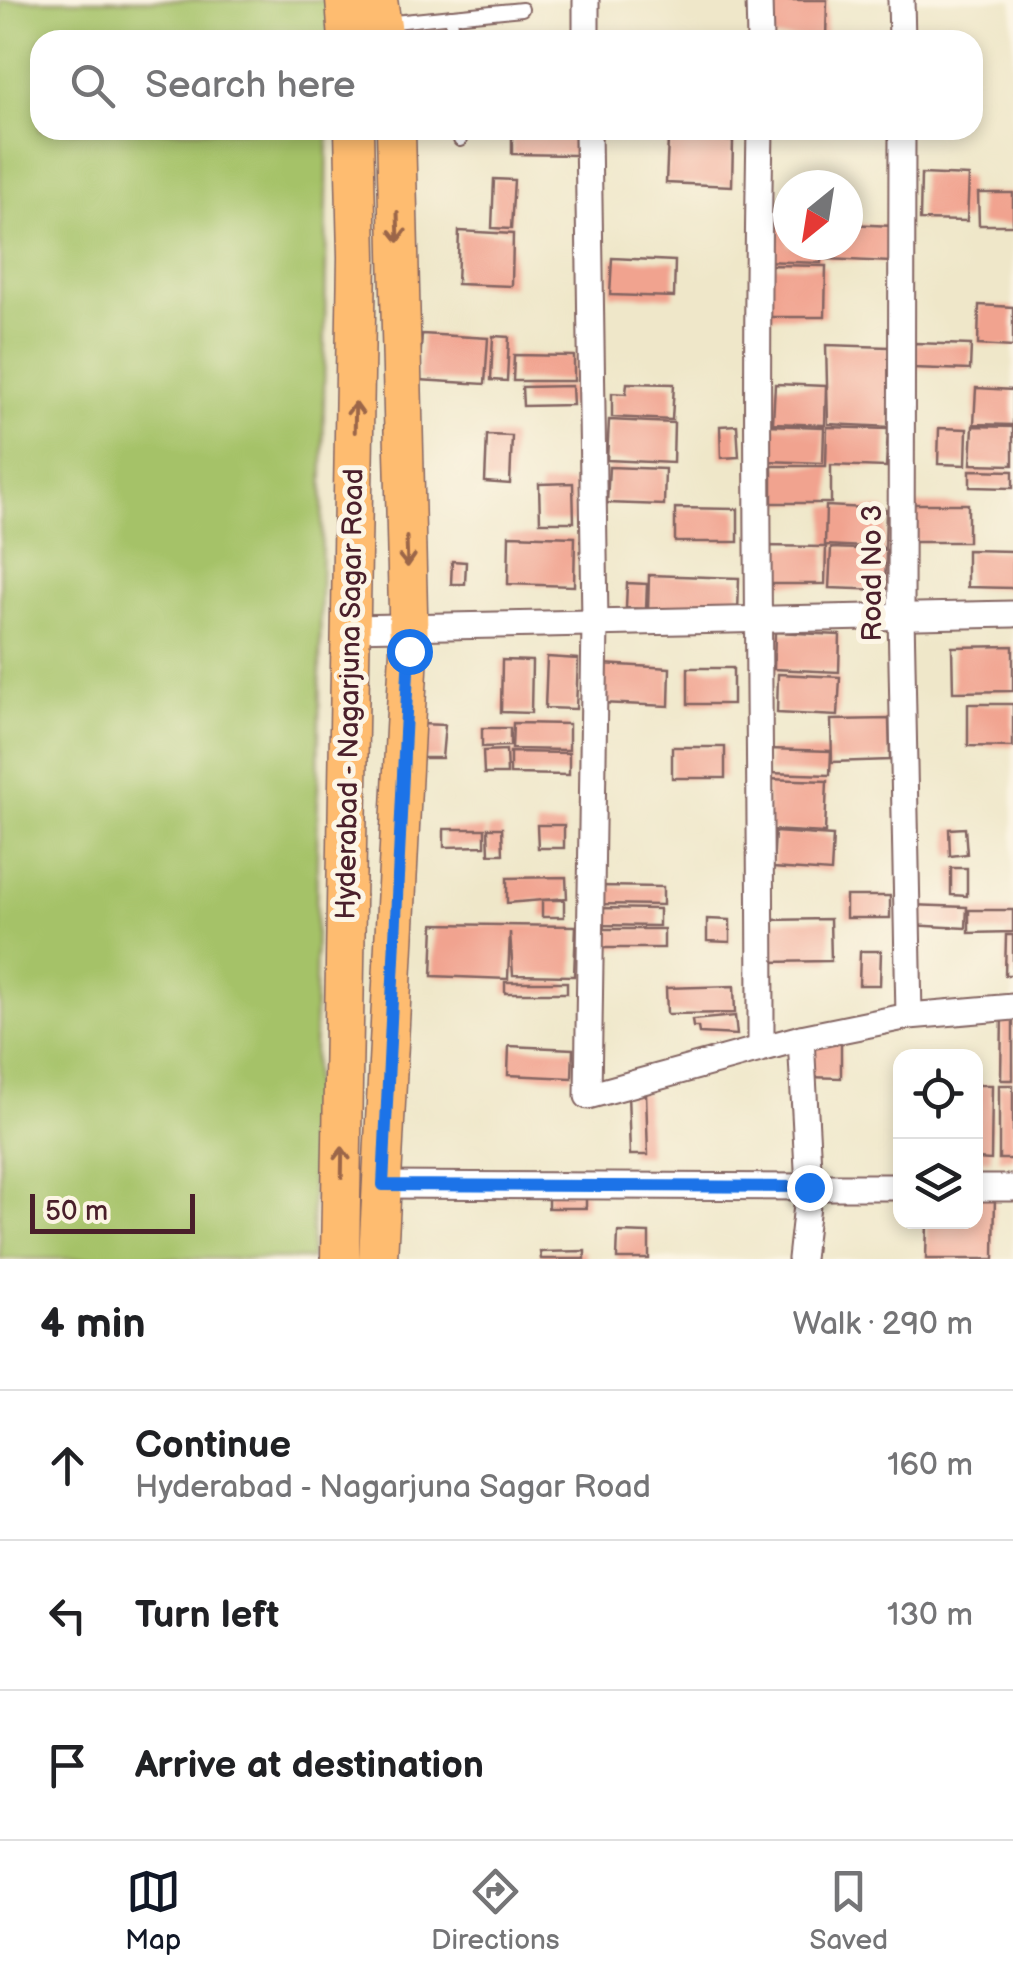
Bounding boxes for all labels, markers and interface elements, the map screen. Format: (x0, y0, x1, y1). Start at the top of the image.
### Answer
search box (30, 30, 983, 140)
icon: search (65, 58, 120, 113)
text: Search here (145, 63, 356, 108)
north arrow (773, 170, 863, 260)
one-way arrow (389, 211, 408, 243)
one-way arrow (345, 401, 364, 433)
street label: Hyderabad - Nagarjuna Sagar Road (330, 468, 370, 920)
street label: Road No 3 (856, 504, 889, 642)
one-way arrow (398, 536, 416, 568)
route start (387, 629, 433, 675)
map controls (893, 1049, 983, 1229)
button: locate (893, 1049, 983, 1139)
button: layers (893, 1139, 983, 1229)
one-way arrow (332, 1146, 352, 1178)
route end (787, 1165, 833, 1211)
scale bar (30, 1189, 195, 1234)
text: 50 m (45, 1195, 108, 1228)
text: 4 min (40, 1299, 146, 1350)
text: Walk · 290 m (793, 1305, 973, 1344)
text: Continue (135, 1423, 291, 1468)
icon: ahead (40, 1438, 95, 1493)
text: 160 m (887, 1446, 973, 1485)
text: Hyderabad - Nagarjuna Sagar Road (135, 1468, 651, 1507)
icon: left (40, 1588, 95, 1643)
text: Turn left (135, 1593, 279, 1638)
text: 130 m (887, 1596, 973, 1635)
icon: arrive (40, 1738, 95, 1793)
text: Arrive at destination (135, 1743, 484, 1788)
tab: Map (125, 1864, 181, 1957)
tab: Directions (431, 1864, 560, 1957)
tab: Saved (810, 1864, 888, 1957)

